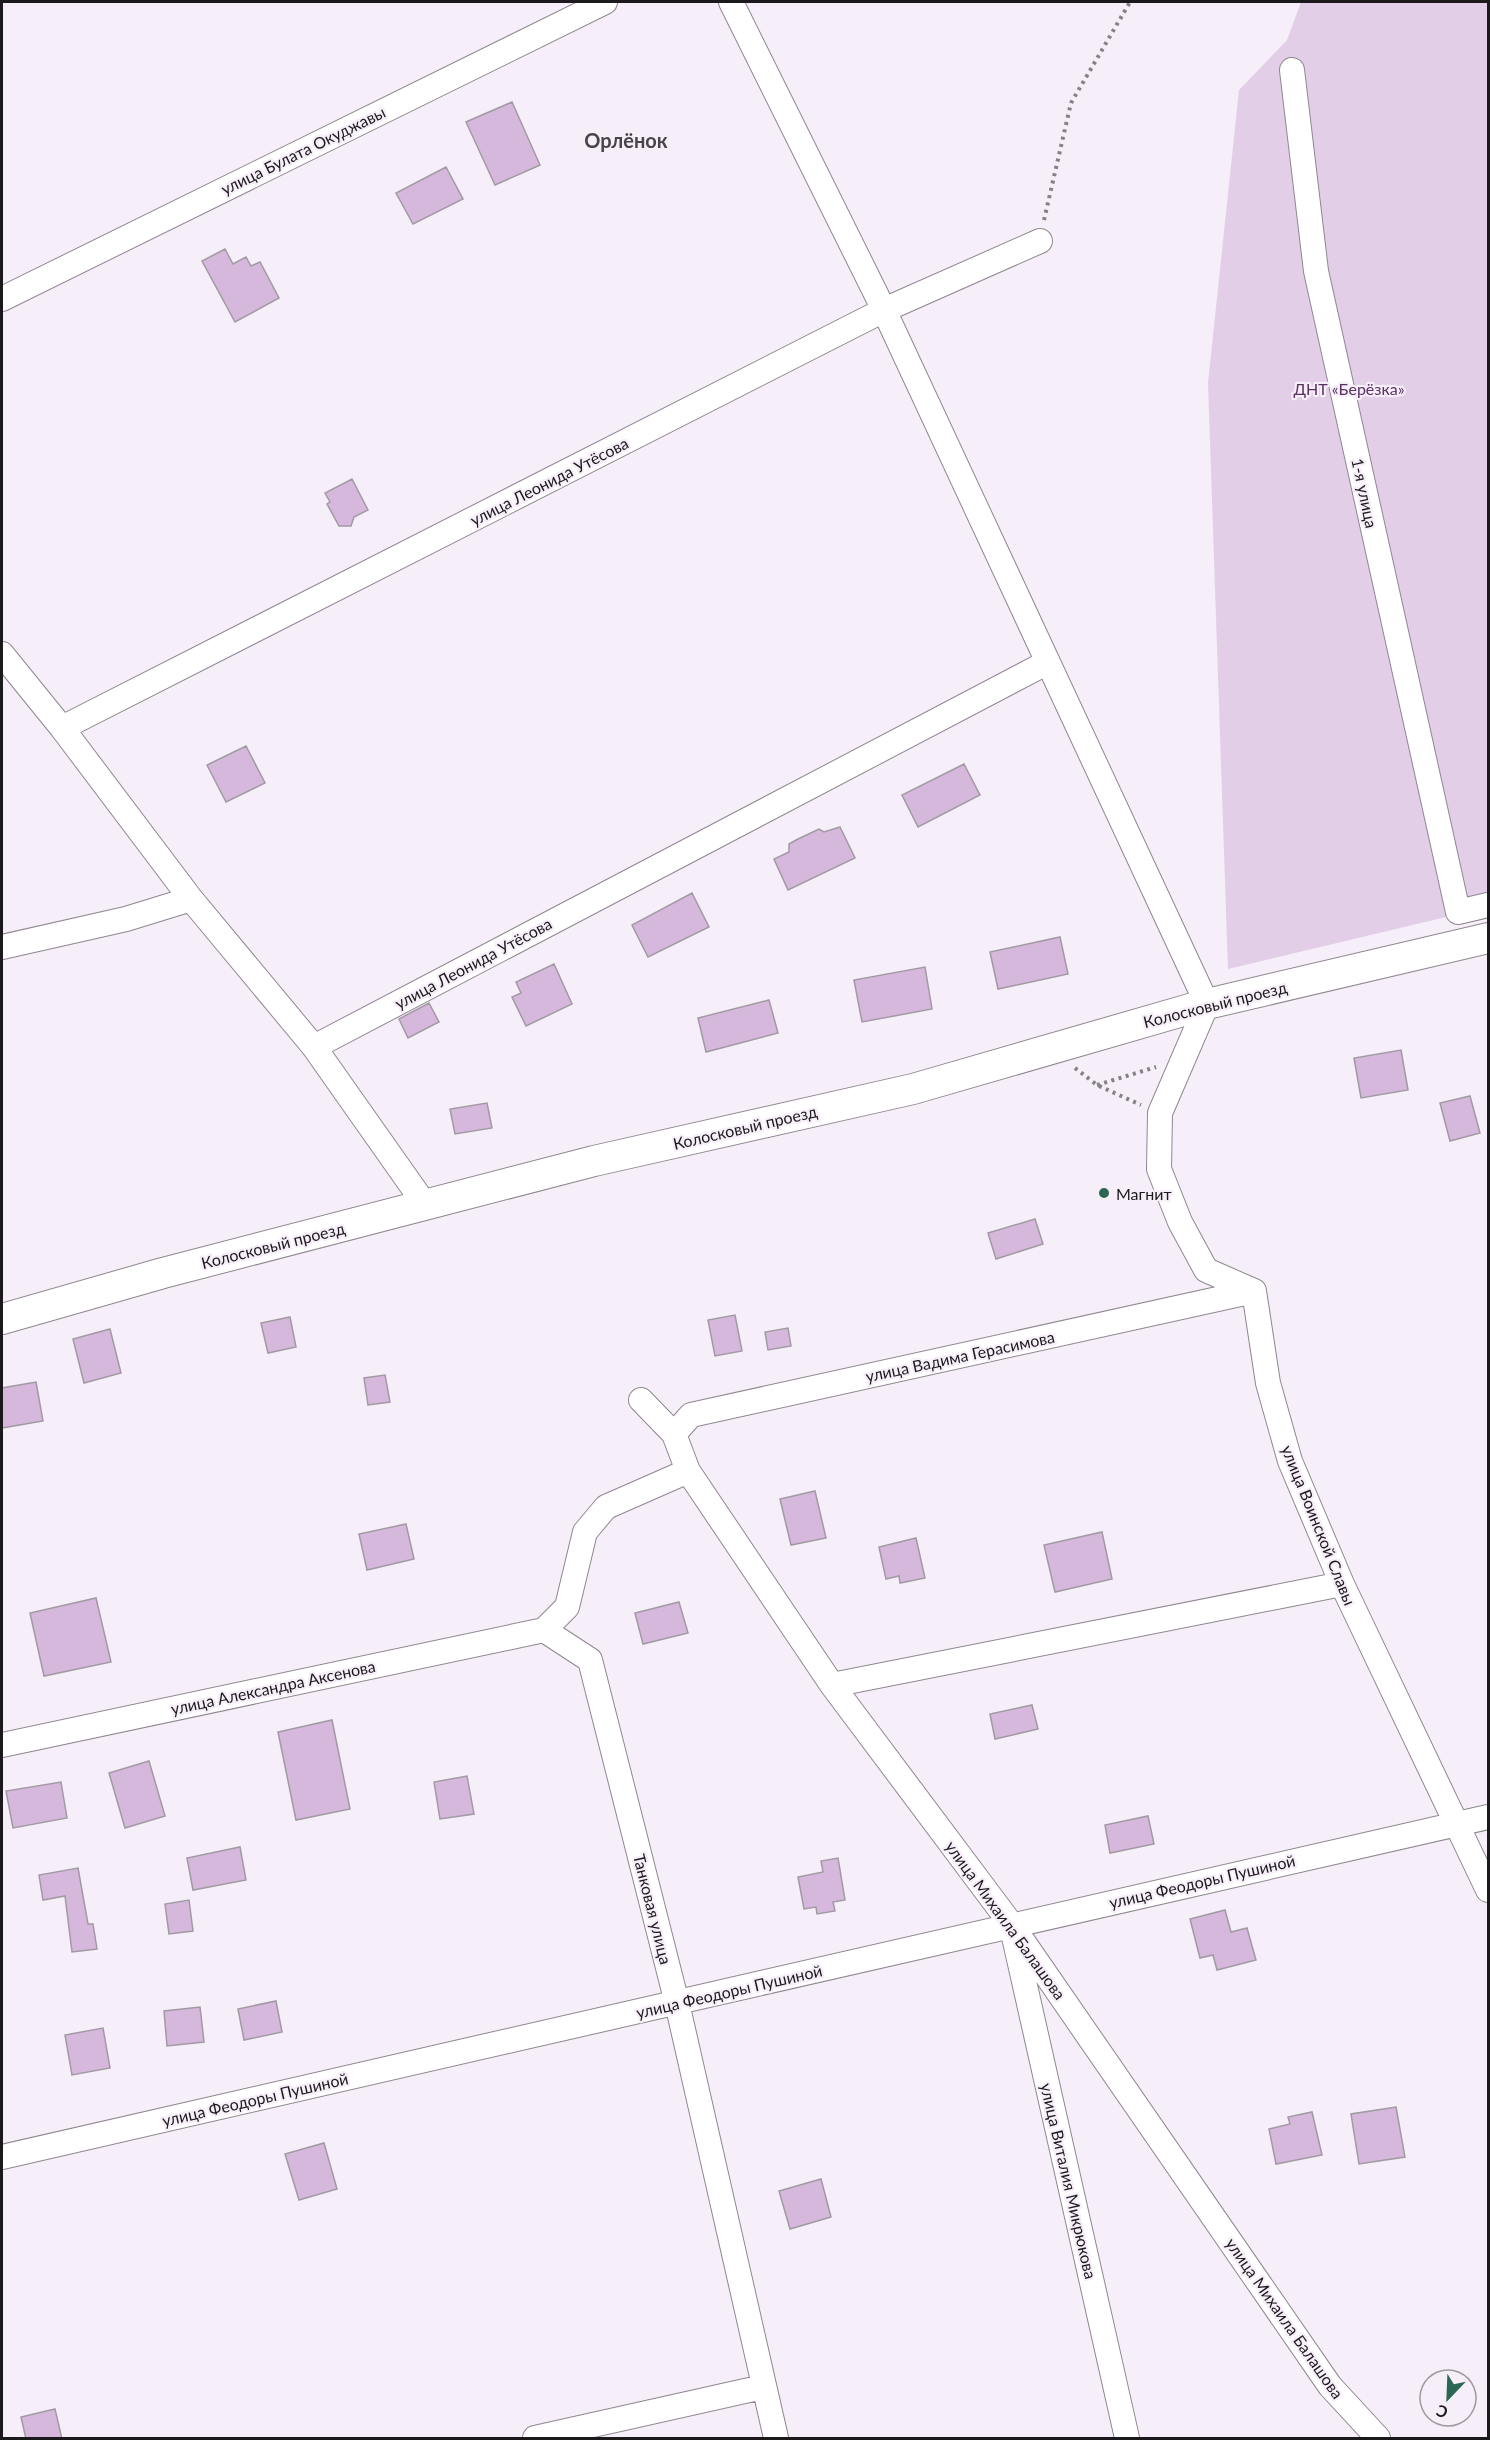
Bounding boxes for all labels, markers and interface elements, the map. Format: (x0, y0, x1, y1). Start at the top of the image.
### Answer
street label: улица Булата Окуджавы (218, 102, 388, 198)
district label: Орлёнок (584, 128, 668, 152)
park label: ДНТ «Берёзка» (1293, 379, 1405, 398)
street label: улица Леонида Утёсова (467, 433, 631, 529)
street label: 1-я улица (1348, 456, 1382, 530)
street label: улица Леонида Утёсова (391, 914, 555, 1012)
street label: Колосковый проезд (1141, 977, 1289, 1031)
street label: Колосковый проезд (671, 1101, 819, 1153)
place label: Магнит (1116, 1184, 1172, 1203)
marker: Магнит (1097, 1186, 1111, 1200)
street label: Колосковый проезд (199, 1218, 347, 1272)
street label: улица Вадима Герасимова (864, 1327, 1056, 1385)
street label: улица Воинской Славы (1278, 1442, 1360, 1608)
street label: улица Александра Аксенова (169, 1656, 377, 1718)
street label: улица Михаила Балашова (942, 1837, 1070, 2003)
street label: улица Феодоры Пушиной (1107, 1850, 1297, 1912)
street label: Танковая улица (630, 1852, 676, 1966)
street label: улица Феодоры Пушиной (634, 1960, 824, 2022)
street label: улица Феодоры Пушиной (160, 2068, 350, 2130)
street label: улица Виталия Микрюкова (1037, 2081, 1101, 2281)
street label: улица Михаила Балашова (1222, 2234, 1348, 2402)
north arrow (1418, 2368, 1478, 2428)
text: С (1433, 2401, 1451, 2423)

